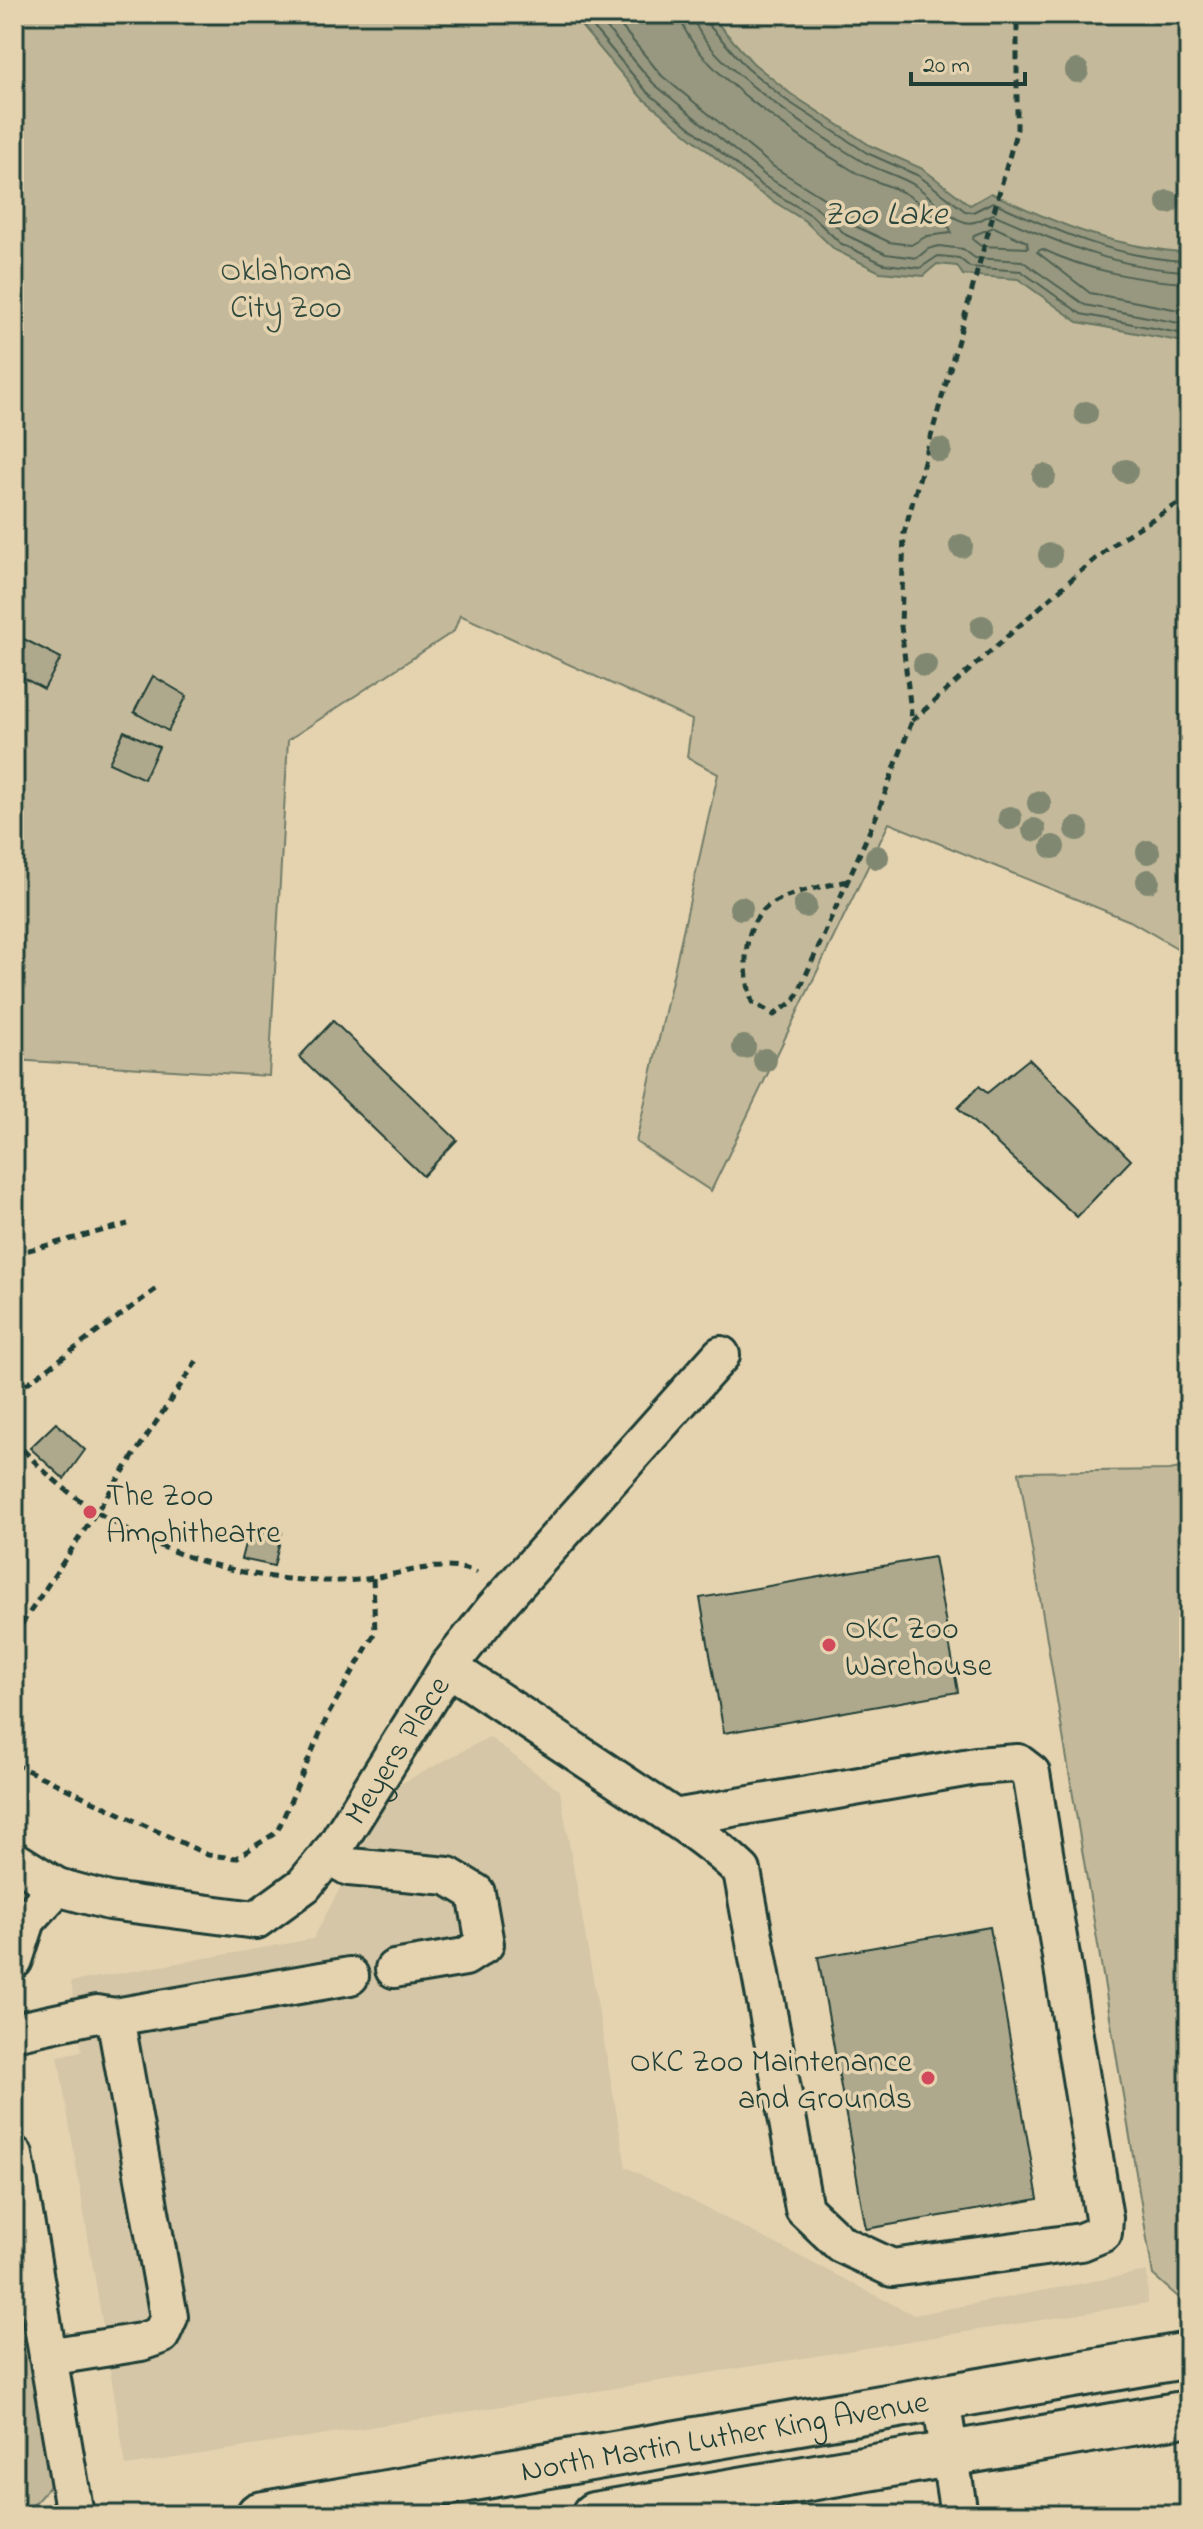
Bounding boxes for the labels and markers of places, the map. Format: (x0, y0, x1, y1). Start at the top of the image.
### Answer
place label: The Zoo Amphitheatre (106, 1474, 281, 1558)
marker: The Zoo Amphitheatre (81, 1503, 99, 1521)
place label: OKC Zoo Warehouse (845, 1607, 993, 1691)
marker: OKC Zoo Warehouse (820, 1636, 838, 1654)
place label: OKC Zoo Maintenance and Grounds (630, 2040, 913, 2124)
marker: OKC Zoo Maintenance and Grounds (919, 2069, 937, 2087)

